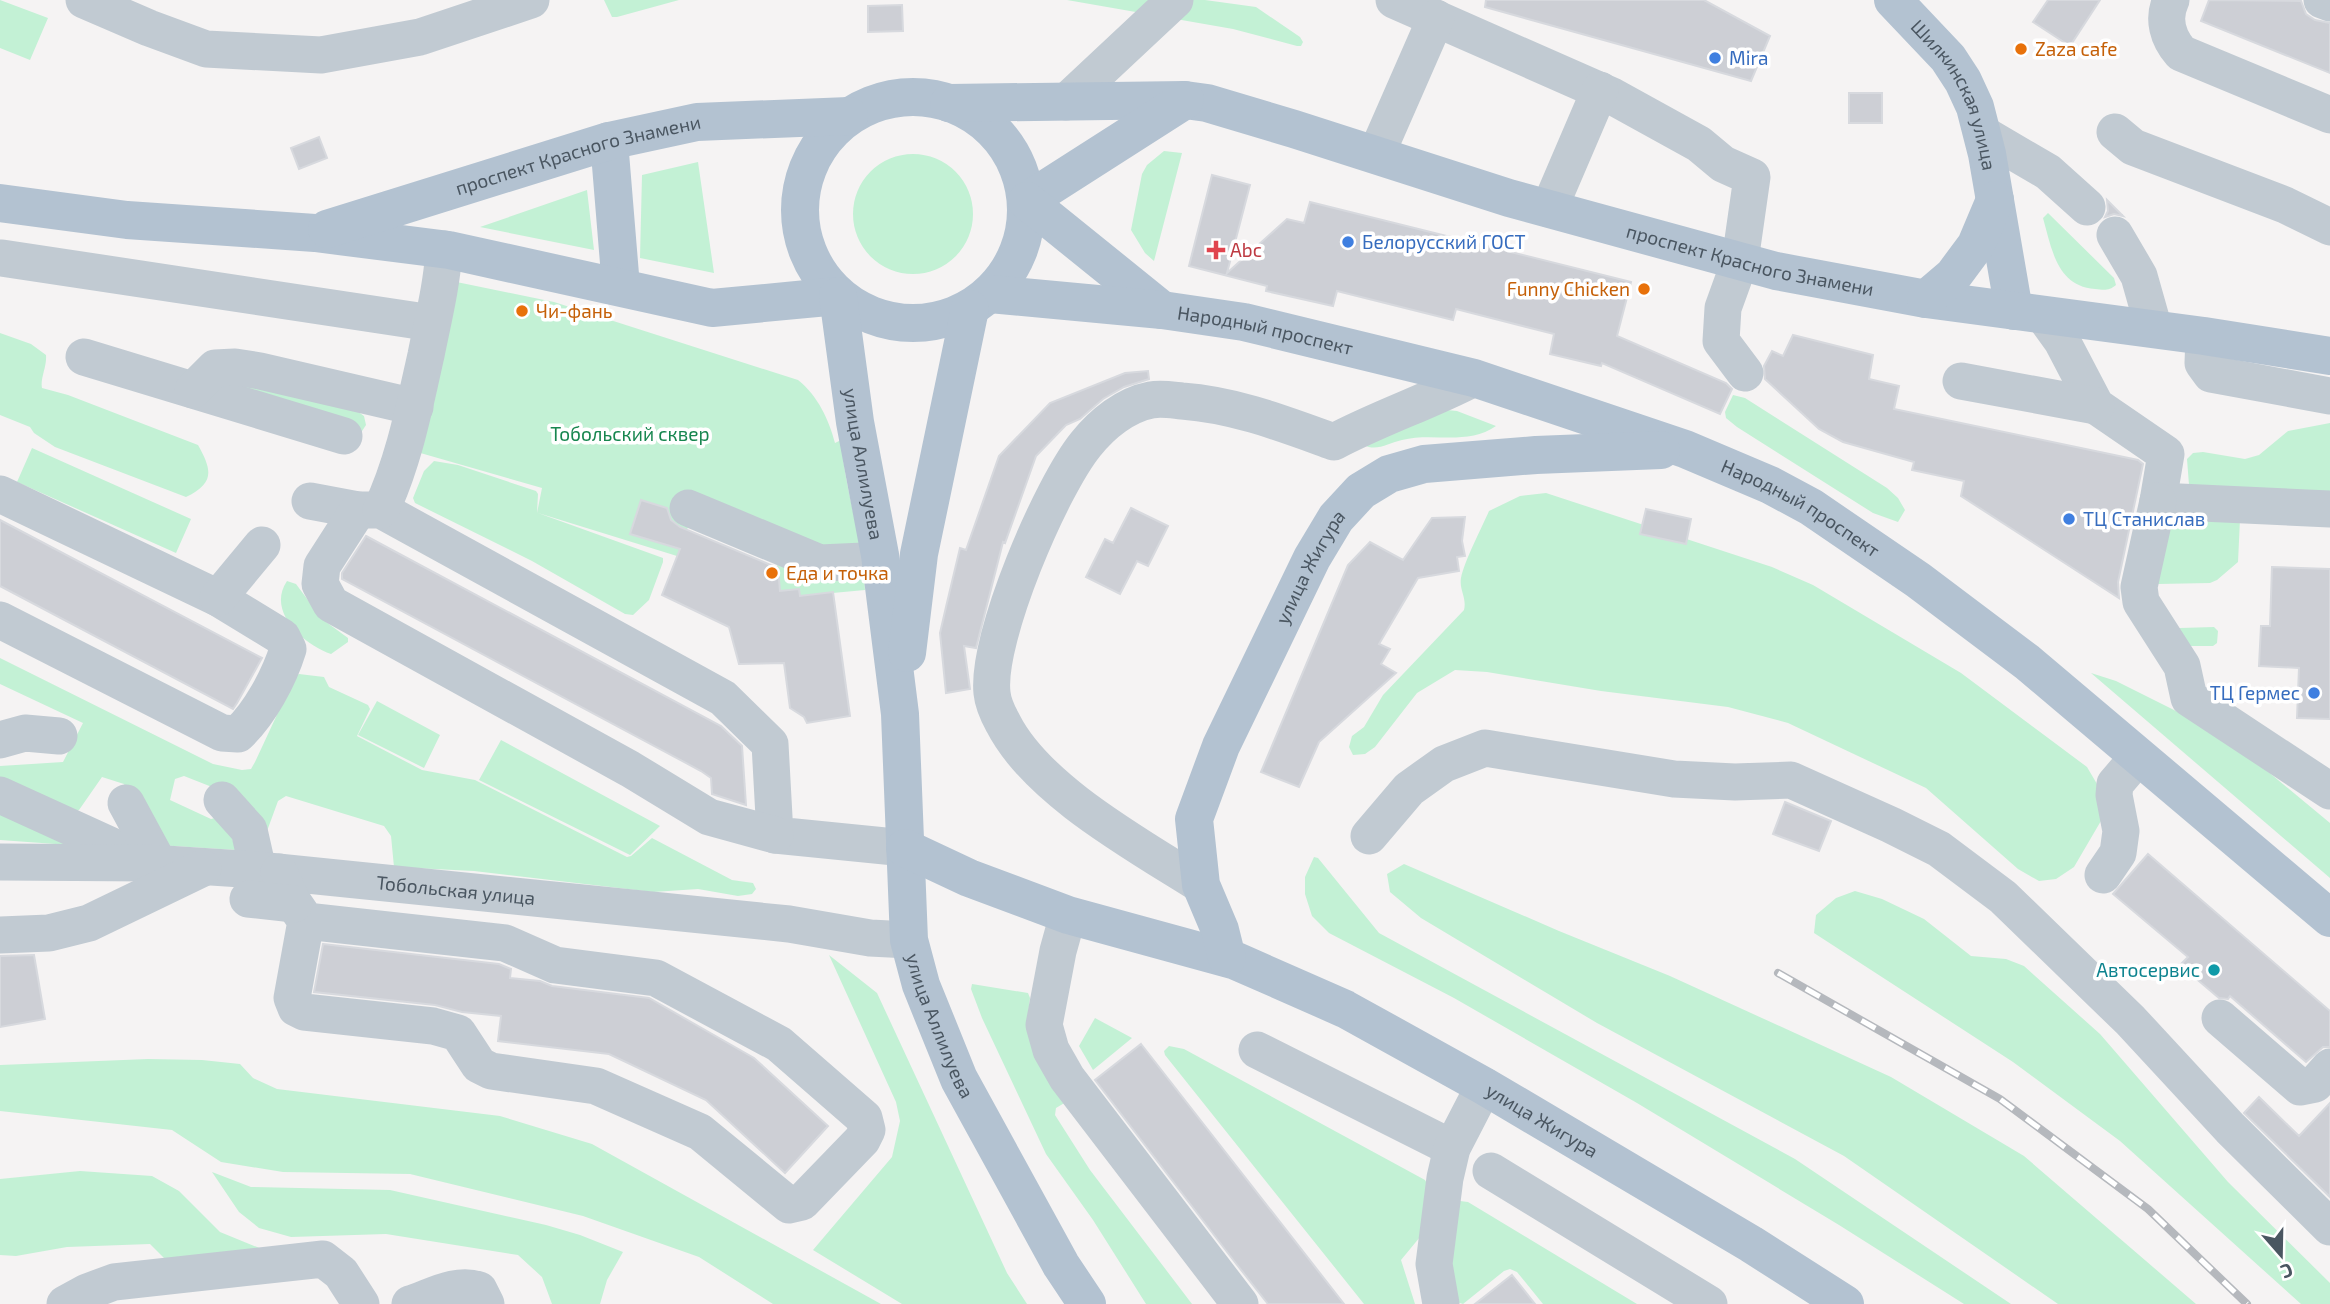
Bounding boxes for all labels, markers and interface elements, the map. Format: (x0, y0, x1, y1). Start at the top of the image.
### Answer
street label: Шилкинская улица (1906, 14, 2002, 172)
place label: Zaza cafe (2035, 37, 2118, 60)
marker: Zaza cafe (2013, 41, 2029, 57)
place label: Mira (1729, 46, 1768, 69)
marker: Mira (1707, 50, 1723, 66)
street label: проспект Красного Знамени (452, 110, 703, 199)
street label: проспект Красного Знамени (1624, 219, 1876, 300)
place label: Белорусский ГОСТ (1362, 230, 1526, 254)
marker: Белорусский ГОСТ (1340, 234, 1356, 250)
place label: Abc (1230, 238, 1262, 261)
marker: Abc (1208, 242, 1224, 258)
place label: Funny Chicken (1507, 277, 1630, 300)
marker: Funny Chicken (1636, 281, 1652, 297)
place label: Чи-фань (536, 299, 613, 322)
street label: Народный проспект (1176, 300, 1356, 359)
marker: Чи-фань (514, 303, 530, 319)
street label: улица Аллилуева (839, 387, 889, 542)
park label: Тобольский сквер (550, 422, 710, 445)
street label: Народный проспект (1718, 454, 1884, 562)
street label: улица Жигура (1270, 504, 1349, 628)
place label: ТЦ Станислав (2083, 507, 2205, 530)
marker: ТЦ Станислав (2061, 511, 2077, 527)
place label: Еда и точка (786, 561, 889, 584)
marker: Еда и точка (764, 565, 780, 581)
place label: ТЦ Гермес (2210, 681, 2300, 704)
marker: ТЦ Гермес (2306, 685, 2322, 701)
street label: Тобольская улица (375, 870, 536, 909)
street label: улица Аллилуева (901, 951, 979, 1102)
place label: Автосервис (2096, 958, 2200, 981)
marker: Автосервис (2206, 962, 2222, 978)
street label: улица Жигура (1482, 1078, 1602, 1162)
north arrow (2246, 1220, 2316, 1290)
text: С (2278, 1259, 2296, 1284)

